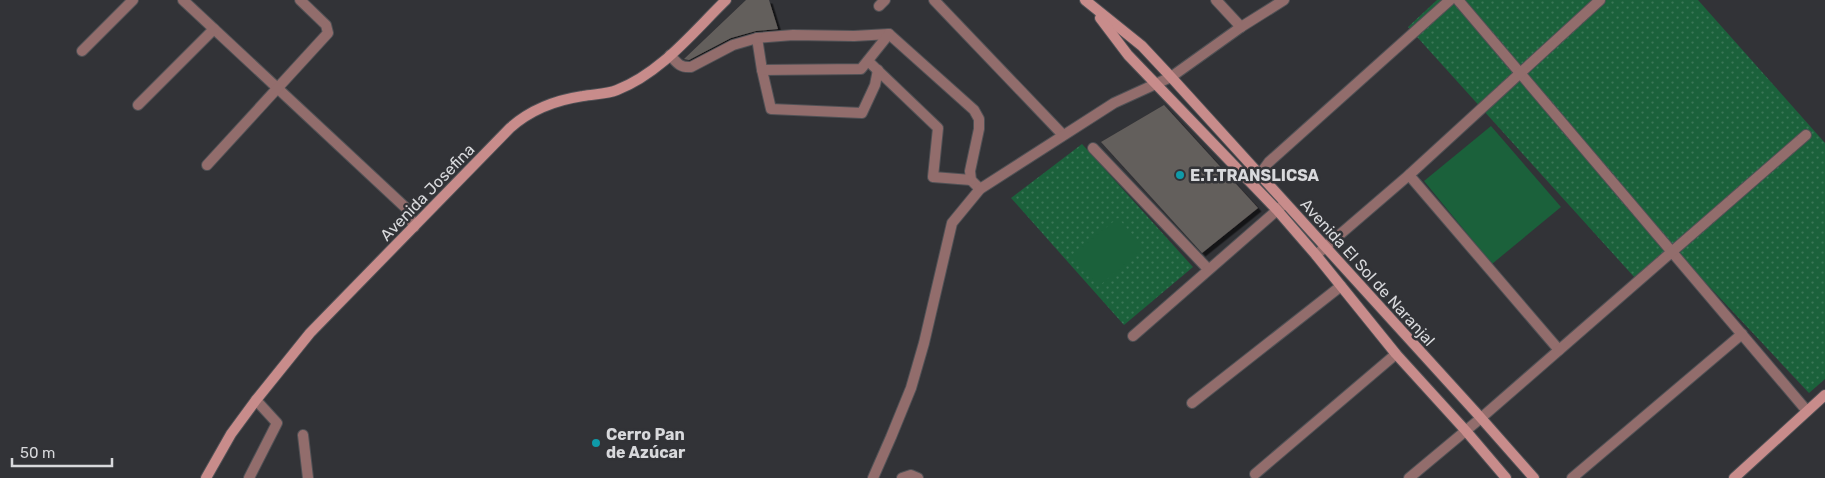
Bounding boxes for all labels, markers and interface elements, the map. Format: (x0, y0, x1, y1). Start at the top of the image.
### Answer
street label: Avenida Josefina (376, 140, 478, 245)
place label: E.T.TRANSLICSA (1190, 166, 1320, 185)
marker: E.T.TRANSLICSA (1174, 169, 1186, 181)
street label: Avenida El Sol de Naranjal (1296, 195, 1439, 350)
place label: Cerro Pan de Azúcar (606, 425, 686, 462)
scale bar (12, 436, 112, 468)
marker: Cerro Pan de Azúcar (590, 437, 602, 449)
text: 50 m (20, 444, 55, 462)

